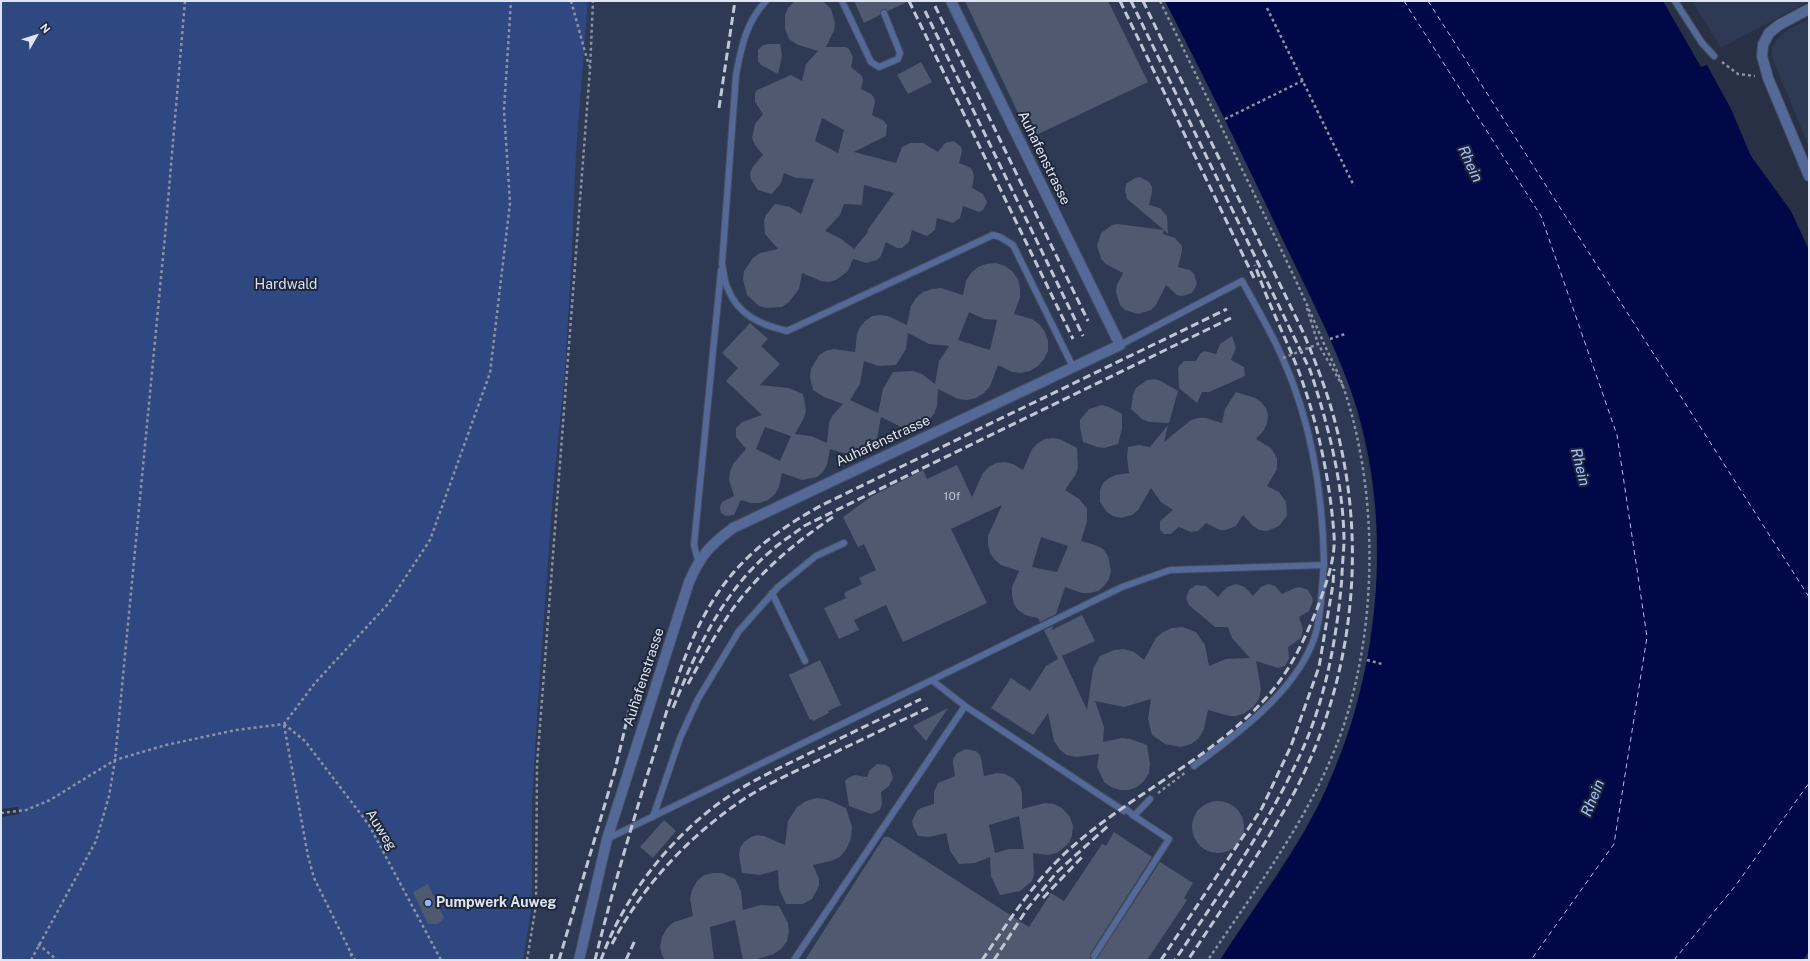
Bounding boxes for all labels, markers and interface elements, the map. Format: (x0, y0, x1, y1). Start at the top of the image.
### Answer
north arrow (16, 16, 56, 56)
text: N (38, 21, 53, 36)
street label: Auhafenstrasse (1014, 108, 1074, 208)
water label: Rhein (1454, 143, 1486, 185)
park label: Hardwald (255, 277, 317, 293)
street label: Auhafenstrasse (833, 412, 933, 470)
water label: Rhein (1567, 446, 1593, 488)
house number: 10f (944, 489, 960, 503)
street label: Auhafenstrasse (620, 626, 668, 728)
water label: Rhein (1577, 777, 1609, 819)
street label: Auweg (362, 806, 400, 854)
place label: Pumpwerk Auweg (436, 895, 556, 911)
marker: Pumpwerk Auweg (423, 898, 433, 908)

